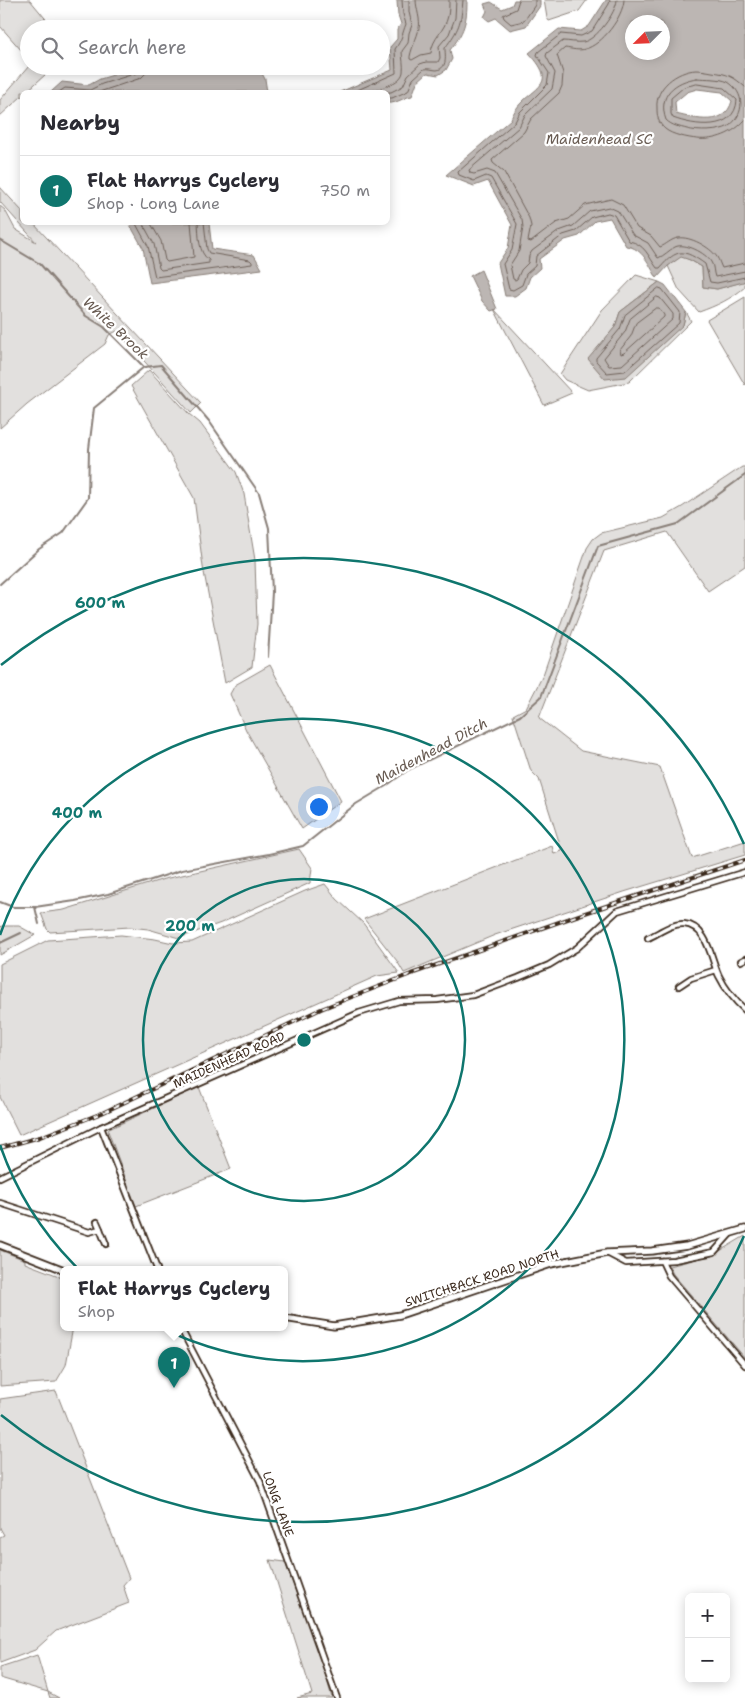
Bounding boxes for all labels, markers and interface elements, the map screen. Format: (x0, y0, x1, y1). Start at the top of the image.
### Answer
north arrow (625, 15, 670, 60)
search box (20, 20, 390, 75)
icon: search (38, 34, 66, 62)
text: Search here (78, 35, 187, 60)
text: Nearby (40, 109, 120, 137)
water label: Maidenhead SC (546, 130, 653, 148)
text: Flat Harrys Cyclery (87, 168, 280, 193)
text: 1 (52, 180, 60, 201)
text: 750 m (319, 180, 370, 201)
text: Shop · Long Lane (87, 193, 220, 214)
water label: White Brook (79, 293, 153, 363)
text: 600 m (75, 593, 125, 613)
water label: Maidenhead Ditch (372, 714, 490, 788)
your location (306, 794, 332, 820)
text: 400 m (52, 803, 102, 823)
text: 200 m (165, 916, 215, 936)
street label: MAIDENHEAD ROAD (171, 1028, 287, 1092)
centre of rings (295, 1031, 313, 1049)
street label: SWITCHBACK ROAD NORTH (403, 1245, 561, 1310)
popup (60, 1266, 288, 1331)
text: Flat Harrys Cyclery (78, 1276, 270, 1301)
text: Shop (78, 1301, 115, 1322)
pin: 1 (158, 1347, 190, 1388)
street label: LONG LANE (259, 1469, 297, 1539)
map controls (685, 1593, 730, 1683)
button: + (685, 1593, 730, 1638)
button: − (685, 1638, 730, 1683)

